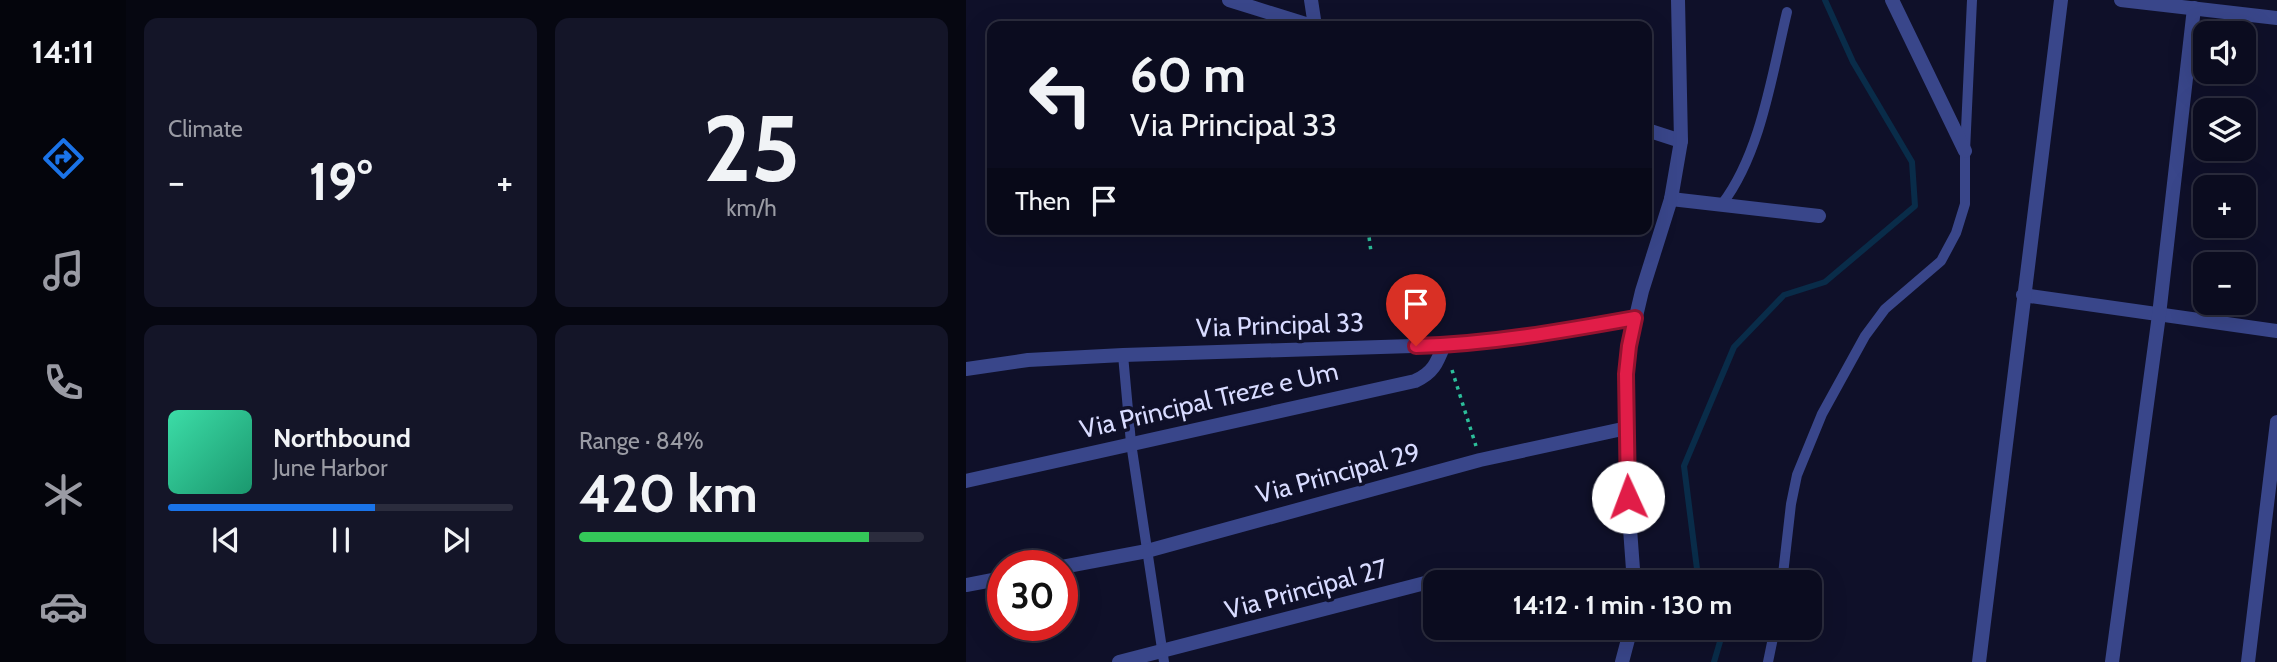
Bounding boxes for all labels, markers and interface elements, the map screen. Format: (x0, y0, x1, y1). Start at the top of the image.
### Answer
map controls (2193, 21, 2256, 315)
button: sound (2193, 21, 2256, 84)
text: 14:11 (32, 32, 94, 71)
text: 60 m (1130, 45, 1246, 104)
icon: left (1015, 49, 1106, 140)
text: 25 (703, 93, 800, 204)
button: layers (2193, 98, 2256, 161)
text: Via Principal 33 (1130, 105, 1337, 144)
text: Climate (168, 115, 243, 143)
icon: directions (39, 134, 88, 183)
text: 19° (309, 150, 372, 213)
text: − (168, 158, 185, 205)
text: + (496, 158, 513, 205)
button: + (2193, 175, 2256, 238)
icon: arrive (1085, 182, 1123, 220)
text: Then (1015, 185, 1071, 217)
text: km/h (726, 194, 777, 222)
icon: music (39, 246, 88, 295)
button: − (2193, 252, 2256, 315)
pin (1386, 274, 1446, 346)
icon: arrive (1397, 285, 1435, 323)
street label: Via Principal 33 (1195, 306, 1365, 344)
street label: Via Principal Treze e Um (1077, 355, 1341, 445)
icon: phone (39, 358, 88, 407)
text: Northbound (273, 422, 411, 454)
text: Range · 84% (579, 427, 704, 455)
street label: Via Principal 29 (1253, 436, 1423, 510)
text: June Harbor (273, 454, 387, 482)
position arrow (1591, 460, 1665, 534)
text: 420 km (579, 462, 758, 525)
icon: climate (39, 470, 88, 519)
icon: previous (207, 521, 245, 559)
icon: pause (322, 521, 360, 559)
icon: next (437, 521, 475, 559)
speed limit sign: 30 (987, 550, 1078, 641)
street label: Via Principal 27 (1221, 552, 1391, 626)
icon: car (39, 582, 88, 631)
text: 14:12 · 1 min · 130 m (1513, 589, 1732, 621)

